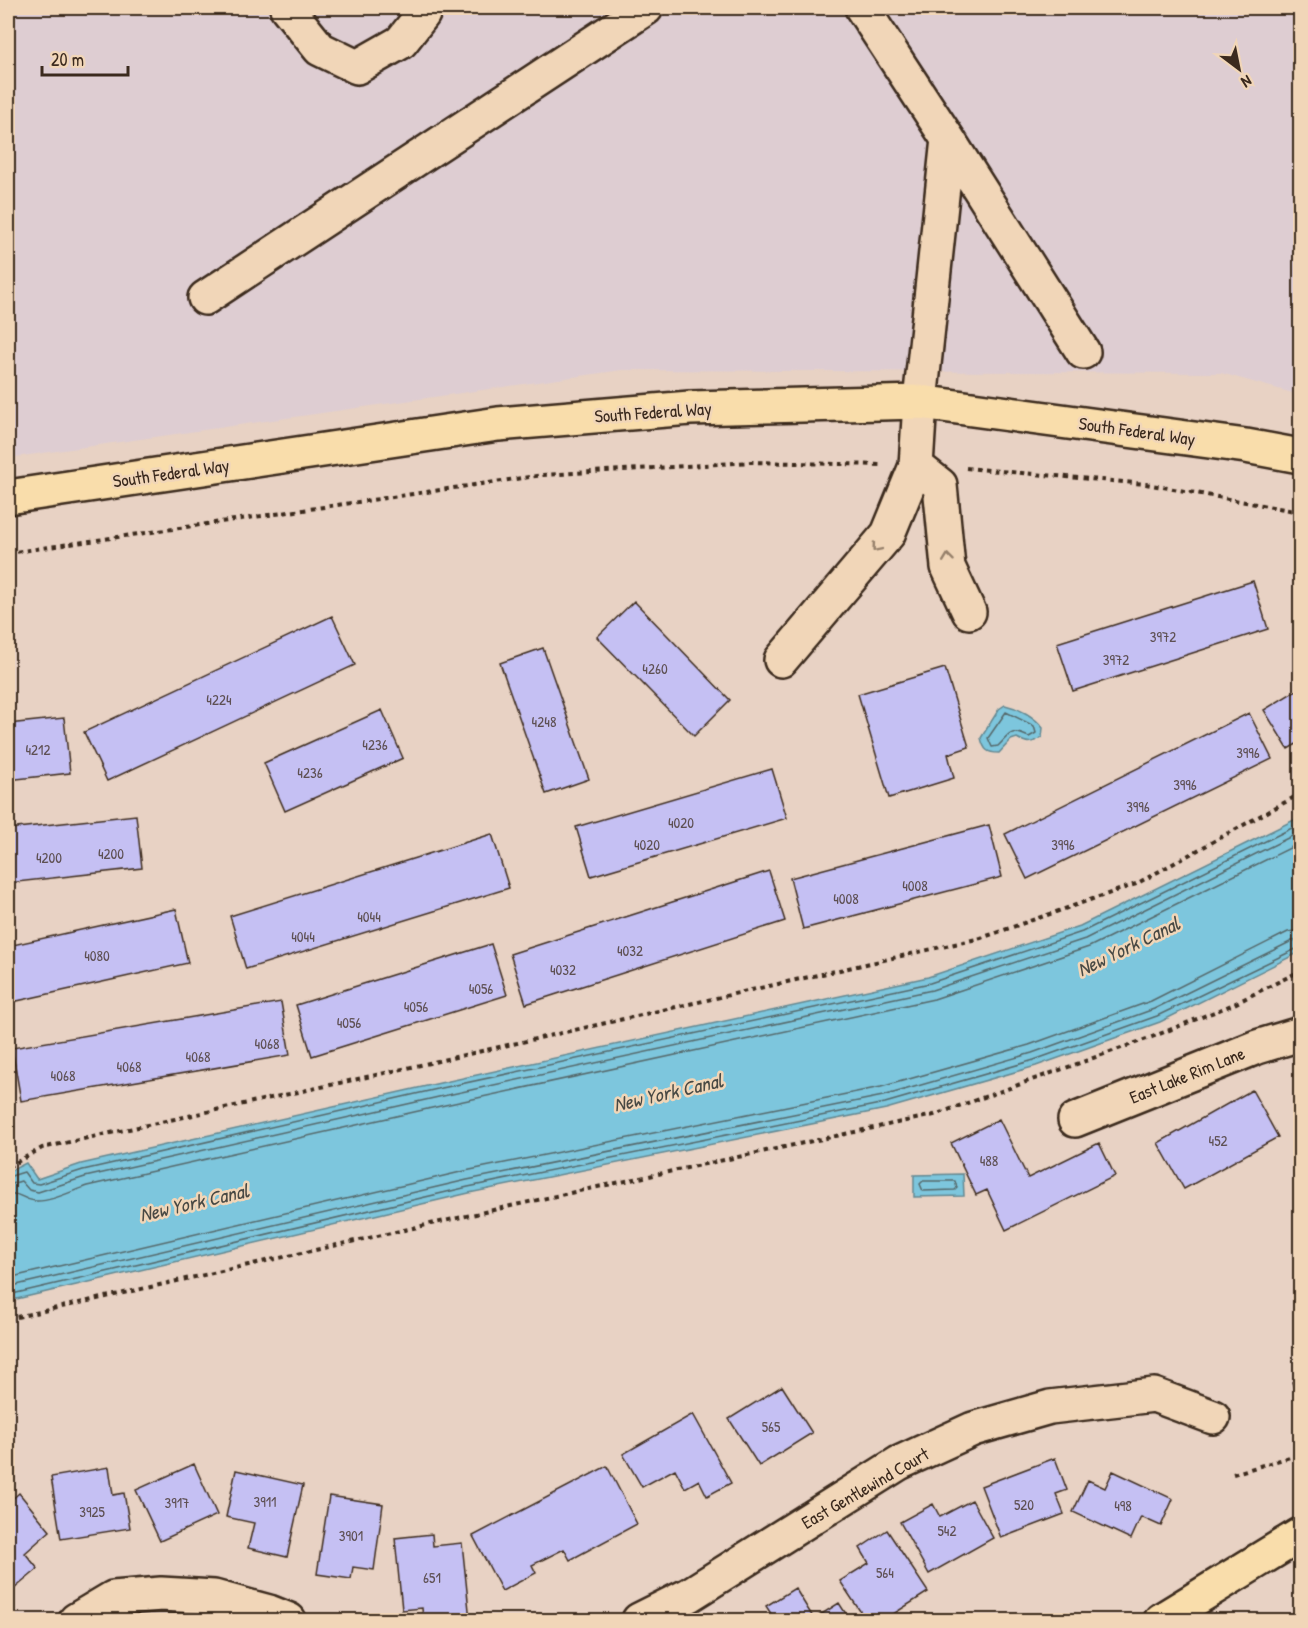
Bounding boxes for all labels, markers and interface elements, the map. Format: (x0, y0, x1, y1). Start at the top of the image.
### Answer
scale bar (42, 39, 128, 77)
north arrow (1209, 39, 1269, 99)
text: 20 m (51, 47, 84, 72)
text: N (1237, 70, 1256, 94)
street label: South Federal Way (594, 395, 713, 429)
street label: South Federal Way (1077, 410, 1197, 452)
street label: South Federal Way (111, 452, 231, 494)
one-way arrow (872, 541, 883, 552)
one-way arrow (942, 553, 954, 562)
house number: 3972 (1150, 626, 1176, 647)
house number: 3972 (1103, 649, 1129, 670)
house number: 4260 (642, 658, 668, 679)
house number: 4224 (206, 689, 232, 710)
house number: 4248 (532, 711, 556, 732)
house number: 4236 (362, 734, 388, 755)
house number: 4212 (25, 739, 51, 760)
house number: 3996 (1236, 742, 1260, 763)
house number: 4236 (297, 762, 323, 783)
house number: 3996 (1173, 774, 1197, 795)
house number: 3996 (1126, 796, 1150, 817)
house number: 4020 (668, 812, 694, 833)
house number: 4020 (634, 834, 660, 855)
house number: 3996 (1051, 834, 1075, 855)
house number: 4200 (98, 843, 124, 864)
house number: 4200 (36, 847, 62, 868)
house number: 4008 (902, 875, 928, 896)
house number: 4008 (833, 888, 859, 909)
house number: 4044 (357, 906, 381, 927)
water label: New York Canal (1072, 909, 1185, 982)
house number: 4044 (291, 926, 315, 947)
house number: 4032 (617, 940, 643, 961)
house number: 4080 (84, 945, 110, 966)
house number: 4032 (550, 959, 576, 980)
house number: 4056 (469, 978, 493, 999)
house number: 4056 (404, 996, 428, 1017)
house number: 4056 (337, 1012, 361, 1033)
house number: 4068 (255, 1033, 279, 1054)
street label: East Lake Rim Lane (1126, 1040, 1248, 1110)
house number: 4068 (186, 1046, 210, 1067)
house number: 4068 (117, 1056, 141, 1077)
house number: 4068 (51, 1065, 75, 1086)
water label: New York Canal (611, 1066, 727, 1118)
house number: 452 (1209, 1130, 1228, 1151)
house number: 488 (980, 1150, 998, 1171)
water label: New York Canal (137, 1176, 253, 1228)
house number: 565 (762, 1416, 781, 1437)
street label: East Gentlewind Court (797, 1441, 934, 1535)
house number: 3911 (253, 1491, 277, 1512)
house number: 3917 (164, 1492, 190, 1513)
house number: 520 (1014, 1494, 1034, 1515)
house number: 498 (1114, 1495, 1132, 1516)
house number: 3925 (79, 1501, 105, 1522)
house number: 542 (938, 1520, 957, 1541)
house number: 3901 (339, 1525, 363, 1546)
house number: 564 (876, 1562, 894, 1583)
house number: 651 (423, 1567, 441, 1588)

